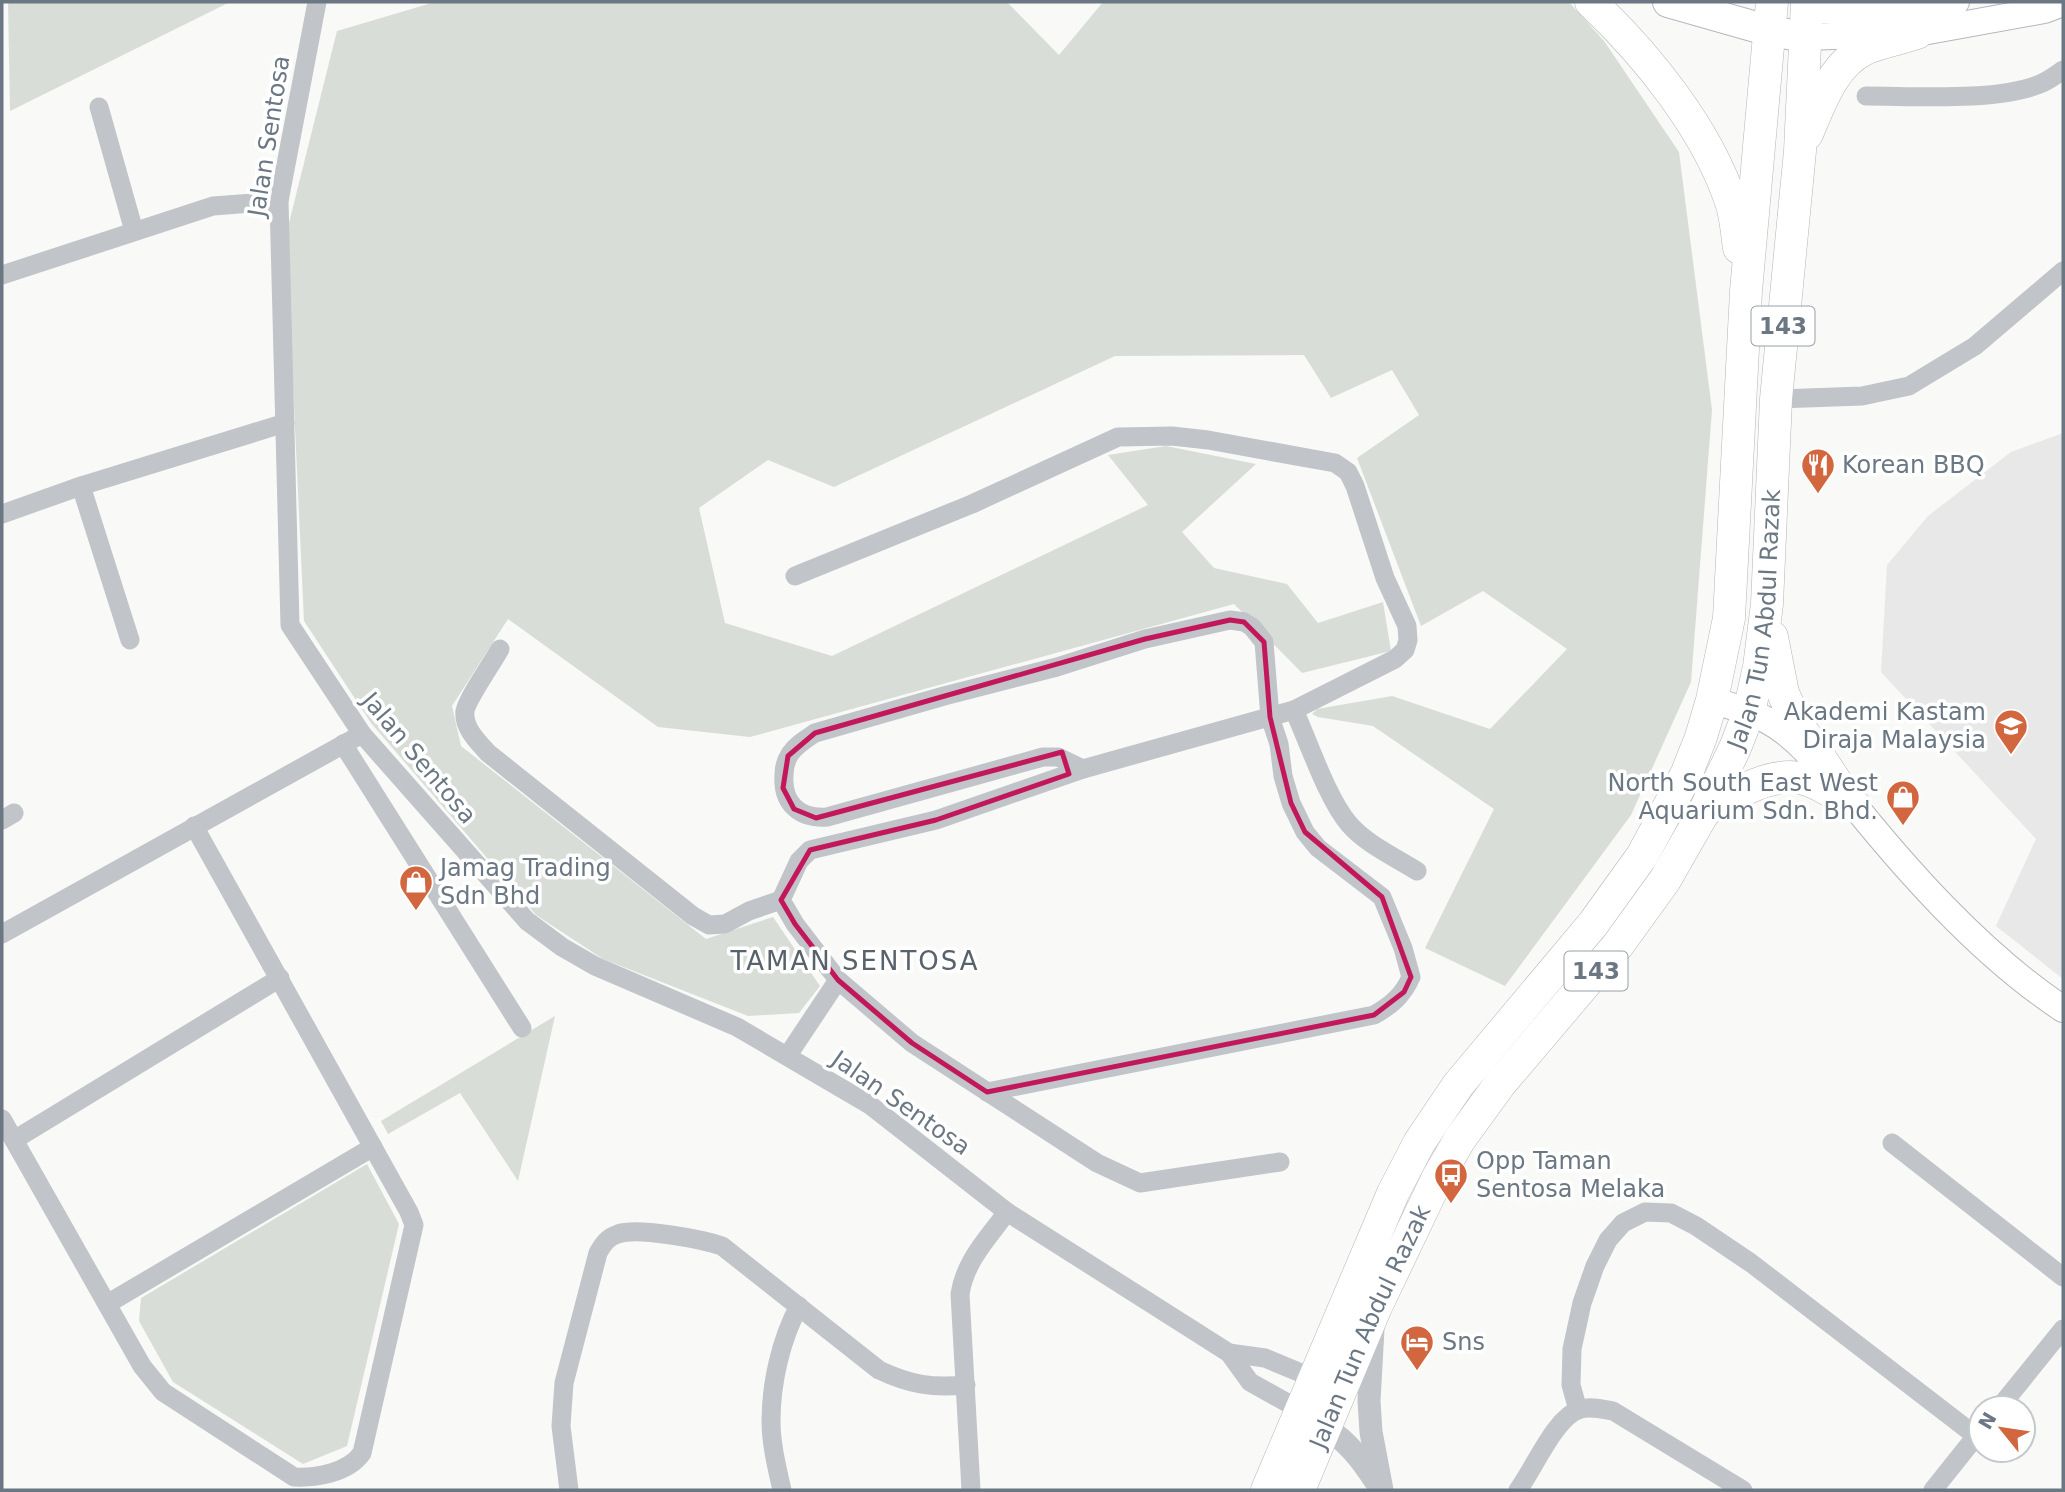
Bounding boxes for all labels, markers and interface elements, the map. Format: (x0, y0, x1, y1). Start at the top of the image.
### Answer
street label: Jalan Sentosa (242, 54, 296, 220)
road number: 143 (1752, 306, 1814, 346)
restaurant icon: Korean BBQ (1799, 446, 1837, 495)
place label: Korean BBQ (1842, 451, 1985, 479)
street label: Jalan Tun Abdul Razak (1721, 488, 1786, 755)
street label: Jalan Sentosa (355, 685, 482, 829)
place label: Akademi Kastam Diraja Malaysia (1784, 698, 1986, 754)
school or university icon: Akademi Kastam Diraja Malaysia (1992, 707, 2030, 756)
place label: North South East West Aquarium Sdn. Bhd. (1607, 769, 1878, 825)
shop icon: North South East West Aquarium Sdn. Bhd. (1884, 778, 1922, 827)
place label: Jamag Trading Sdn Bhd (438, 854, 611, 910)
shop icon: Jamag Trading Sdn Bhd (397, 863, 435, 912)
district label: TAMAN SENTOSA (729, 946, 980, 976)
road number: 143 (1564, 952, 1628, 990)
street label: Jalan Sentosa (825, 1044, 976, 1161)
place label: Opp Taman Sentosa Melaka (1476, 1147, 1665, 1203)
bus stop icon: Opp Taman Sentosa Melaka (1432, 1156, 1470, 1205)
street label: Jalan Tun Abdul Razak (1303, 1200, 1437, 1455)
hotel icon: Sns (1398, 1323, 1436, 1372)
place label: Sns (1442, 1328, 1485, 1356)
north arrow (1967, 1394, 2037, 1464)
text: N (1974, 1408, 2001, 1433)

